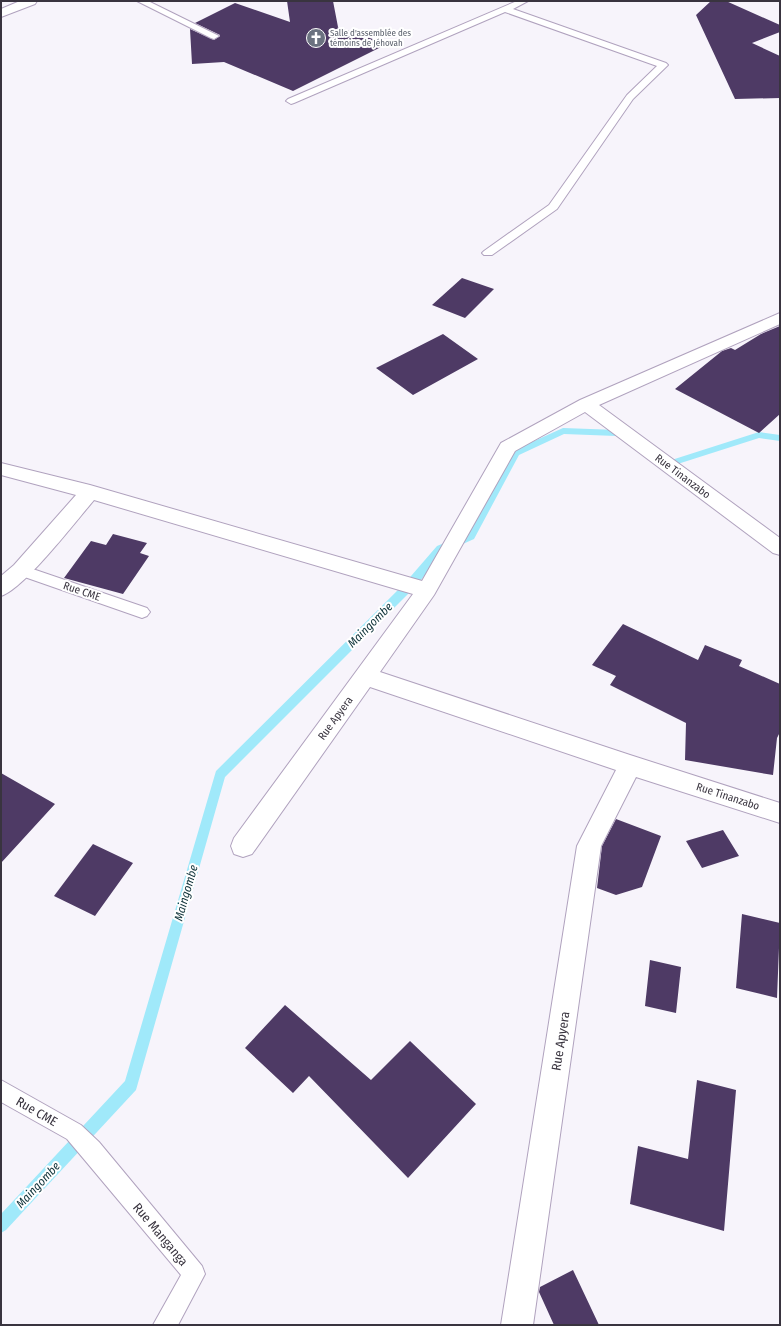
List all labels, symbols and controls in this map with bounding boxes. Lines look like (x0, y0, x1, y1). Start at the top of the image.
church icon: Salle d'assemblée des témoins de Jéhovah (305, 27, 327, 49)
place label: Salle d'assemblée des témoins de Jéhovah (330, 28, 411, 48)
street label: Rue Tinanzabo (652, 451, 713, 502)
street label: Rue CME (62, 579, 102, 604)
water label: Maingombe (345, 599, 396, 650)
street label: Rue Apyera (315, 694, 356, 743)
street label: Rue Tinanzabo (695, 780, 761, 813)
water label: Maingombe (171, 863, 201, 923)
street label: Rue Apyera (548, 1010, 573, 1072)
street label: Rue CME (13, 1094, 60, 1129)
water label: Maingombe (13, 1159, 63, 1211)
street label: Rue Manganga (130, 1200, 191, 1269)

